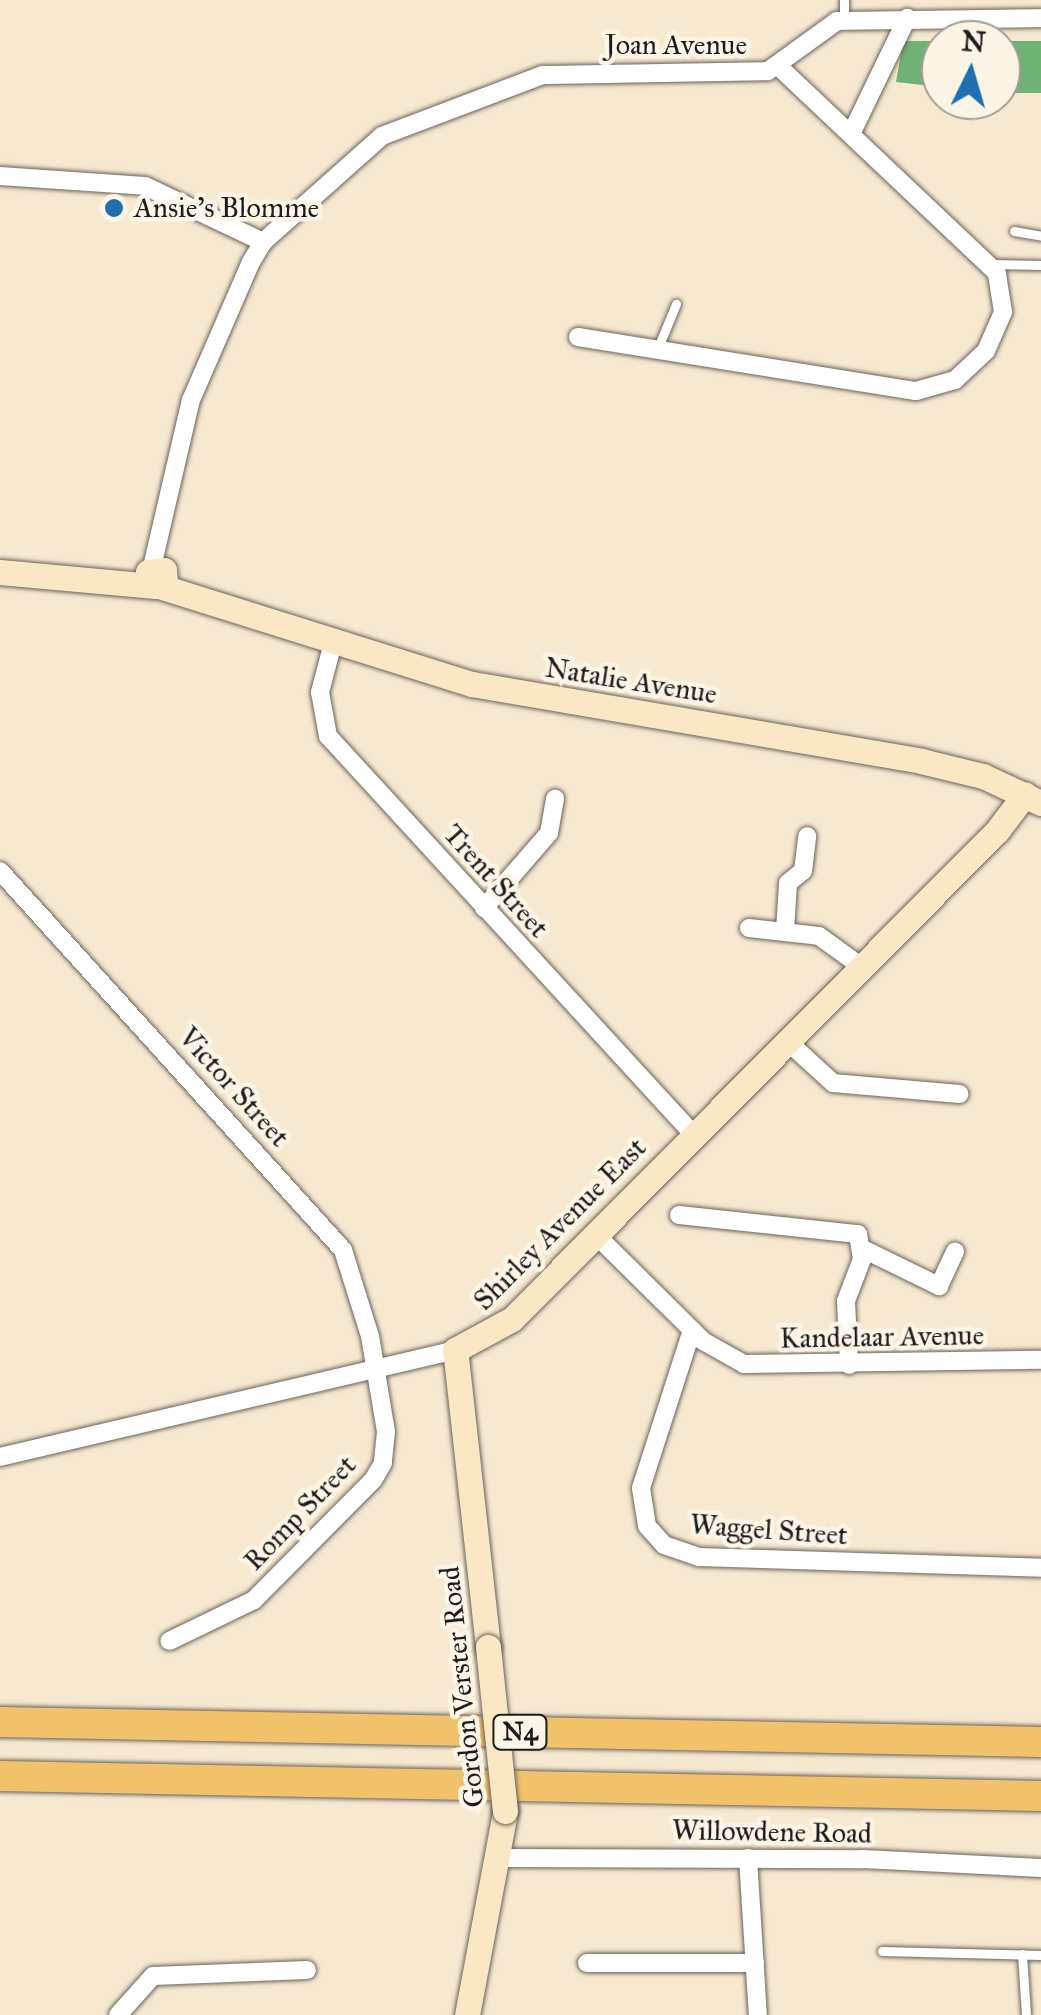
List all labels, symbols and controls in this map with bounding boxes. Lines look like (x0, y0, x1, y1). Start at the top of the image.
north arrow (921, 20, 1021, 120)
text: N (960, 23, 987, 60)
street label: Joan Avenue (605, 28, 747, 62)
place label: Ansie's Blomme (134, 191, 319, 225)
marker: Ansie's Blomme (103, 197, 125, 219)
street label: Natalie Avenue (543, 651, 719, 711)
street label: Trent Street (436, 817, 556, 945)
street label: Victor Street (172, 1020, 296, 1154)
street label: Shirley Avenue East (467, 1131, 653, 1317)
street label: Kandelaar Avenue (780, 1318, 984, 1356)
street label: Romp Street (237, 1449, 363, 1577)
street label: Waggel Street (689, 1508, 849, 1552)
street label: Gordon Verster Road (433, 1565, 491, 1809)
road number: N4 (490, 1712, 550, 1752)
street label: Willowdene Road (672, 1813, 872, 1851)

